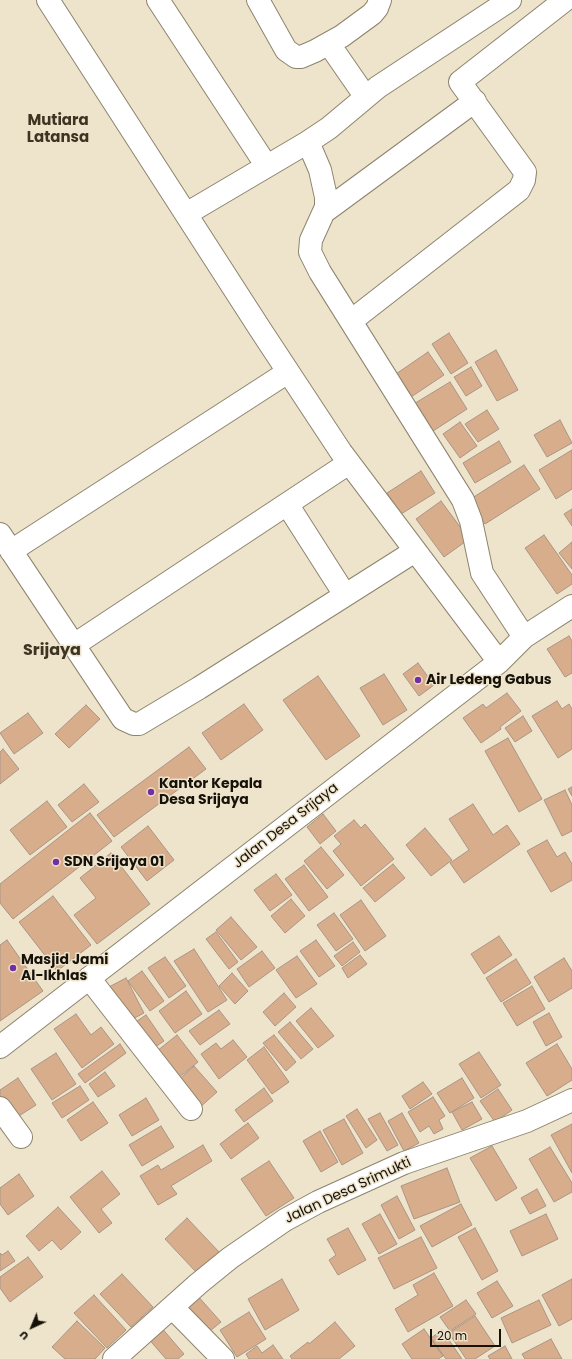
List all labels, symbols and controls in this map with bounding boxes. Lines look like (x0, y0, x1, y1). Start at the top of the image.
district label: Mutiara Latansa (27, 112, 89, 147)
district label: Srijaya (23, 641, 81, 661)
place label: Air Ledeng Gabus (426, 672, 552, 688)
marker: Air Ledeng Gabus (413, 675, 423, 685)
place label: Kantor Kepala Desa Srijaya (159, 776, 262, 808)
street label: Jalan Desa Srijaya (230, 780, 342, 872)
marker: Kantor Kepala Desa Srijaya (146, 787, 156, 797)
place label: SDN Srijaya 01 (64, 854, 164, 870)
marker: SDN Srijaya 01 (51, 857, 61, 867)
place label: Masjid Jami Al-Ikhlas (21, 952, 108, 984)
marker: Masjid Jami Al-Ikhlas (8, 963, 18, 973)
street label: Jalan Desa Srimukti (282, 1154, 414, 1228)
north arrow (12, 1307, 52, 1347)
scale bar (432, 1321, 503, 1347)
text: U (15, 1327, 32, 1344)
text: 20 m (437, 1327, 467, 1344)

